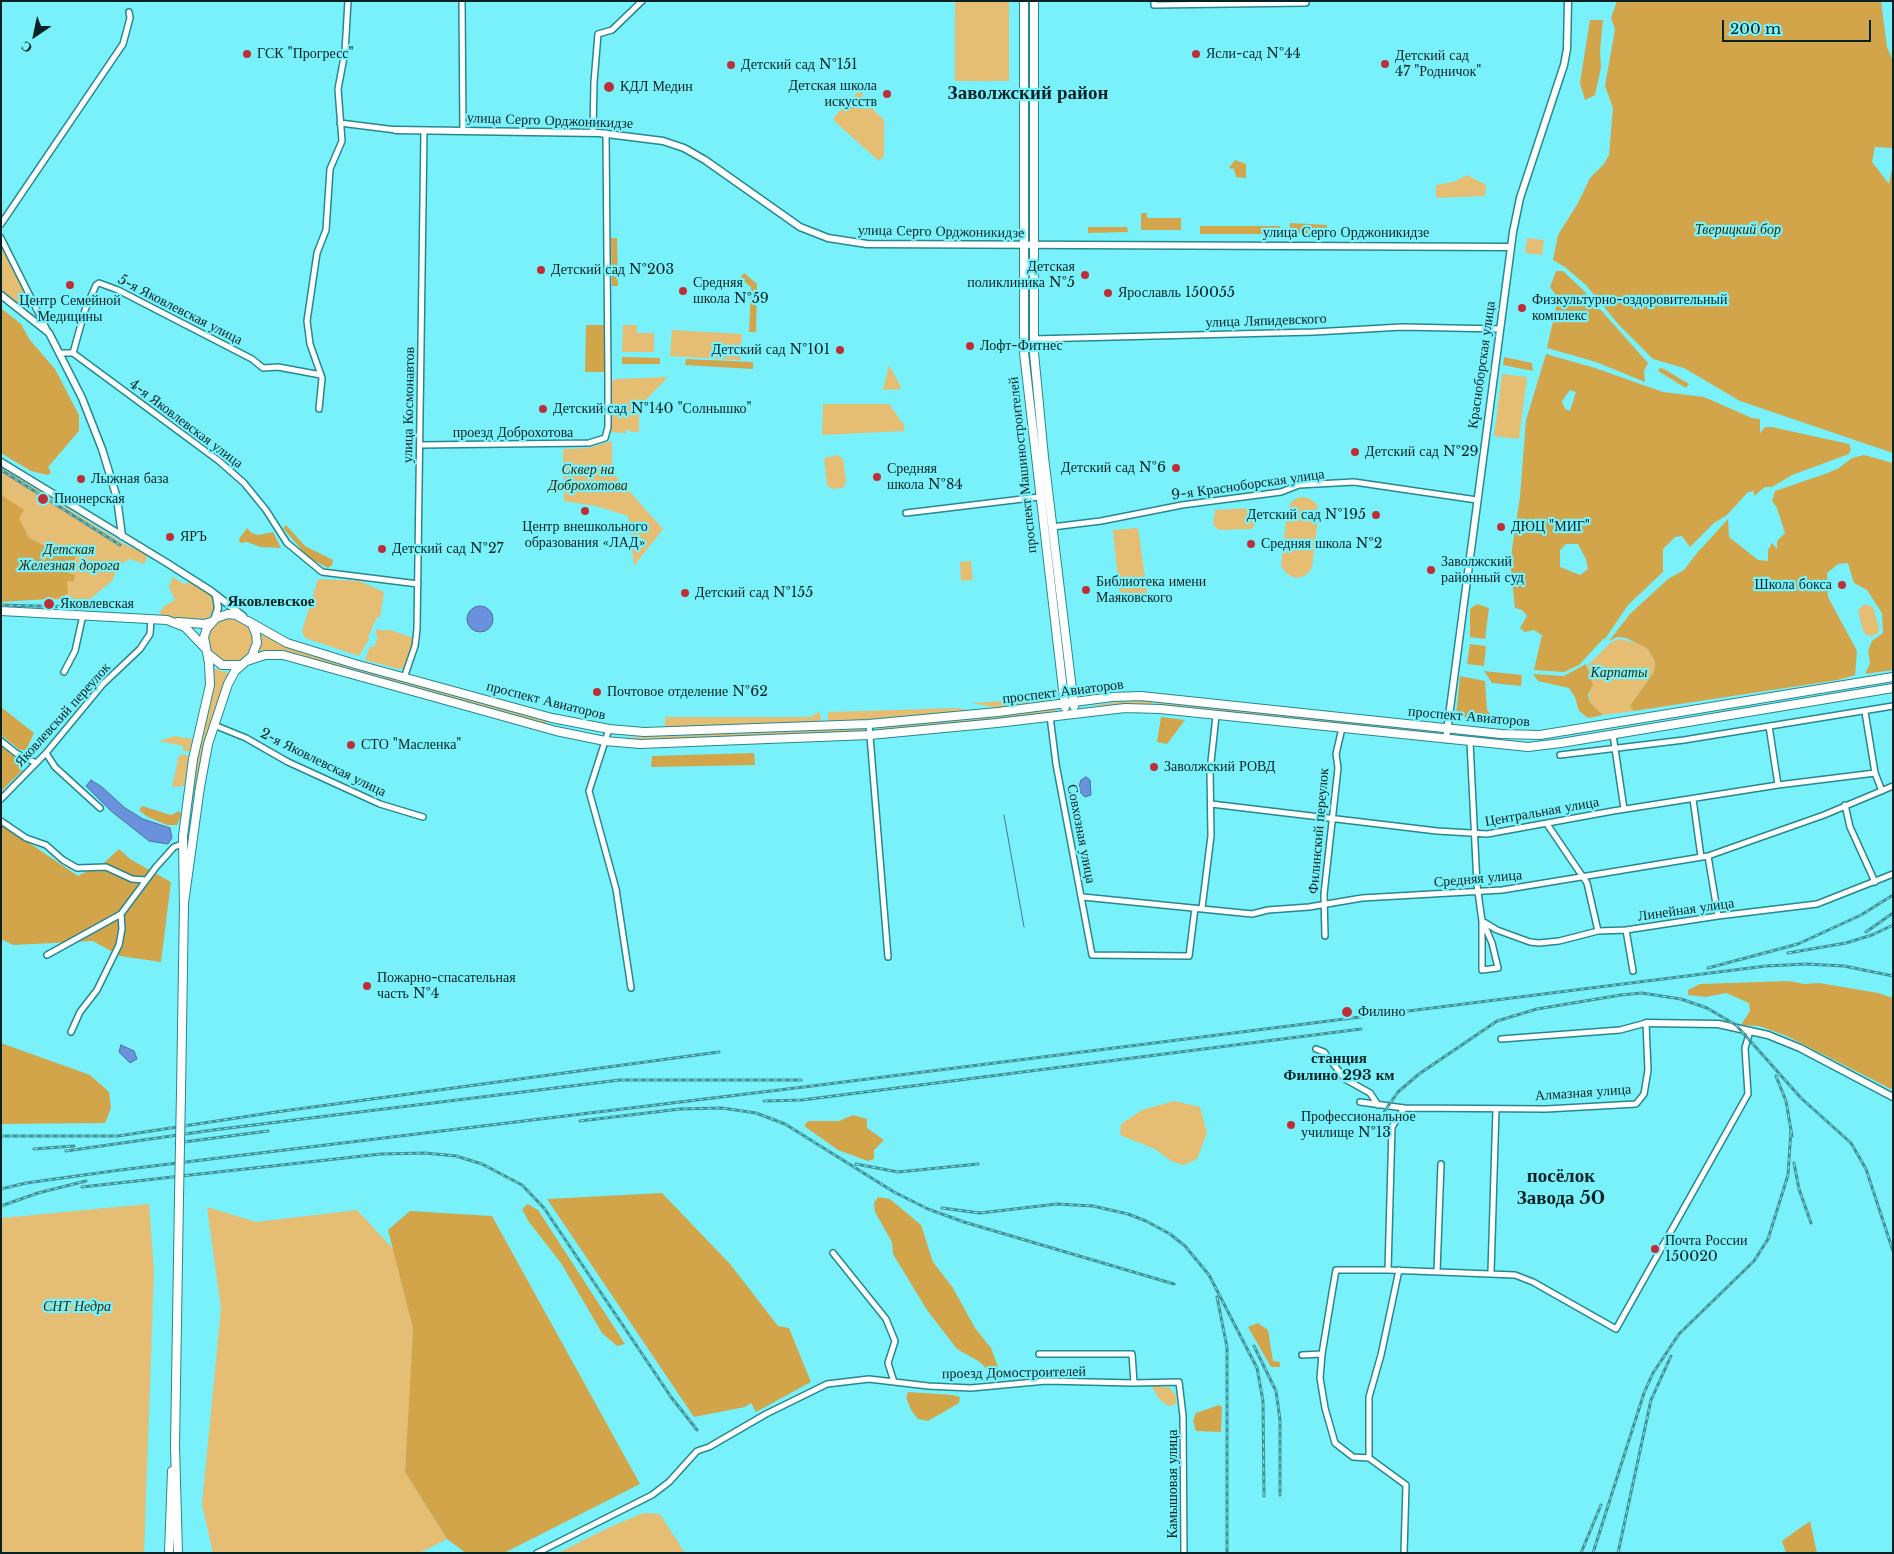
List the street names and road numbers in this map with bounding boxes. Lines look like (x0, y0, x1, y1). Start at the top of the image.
street label: улица Серго Орджоникидзе (467, 110, 633, 132)
street label: улица Серго Орджоникидзе (858, 222, 1024, 242)
street label: улица Серго Орджоникидзе (1263, 225, 1429, 241)
street label: 5-я Яковлевская улица (115, 271, 245, 349)
street label: Красноборская улица (1465, 300, 1499, 430)
street label: улица Ляпидевского (1205, 310, 1327, 332)
street label: улица Космонавтов (400, 347, 418, 463)
street label: 4-я Яковлевская улица (126, 376, 246, 472)
street label: проспект Машиностроителей (1005, 376, 1041, 554)
street label: проезд Доброхотова (453, 425, 573, 441)
street label: 9-я Красноборская улица (1170, 466, 1326, 504)
street label: Яковлевский переулок (12, 659, 114, 771)
street label: проспект Авиаторов (1001, 676, 1125, 708)
street label: проспект Авиаторов (485, 678, 607, 724)
street label: проспект Авиаторов (1407, 703, 1531, 731)
street label: 2-я Яковлевская улица (257, 725, 389, 801)
street label: Филинский переулок (1305, 767, 1333, 895)
street label: Совхозная улица (1063, 783, 1099, 885)
street label: Центральная улица (1484, 794, 1600, 830)
street label: Средняя улица (1433, 867, 1523, 891)
street label: Линейная улица (1637, 895, 1735, 925)
street label: Алмазная улица (1534, 1081, 1632, 1105)
street label: проезд Домостроителей (942, 1363, 1086, 1383)
street label: Камышовая улица (1165, 1429, 1181, 1539)

